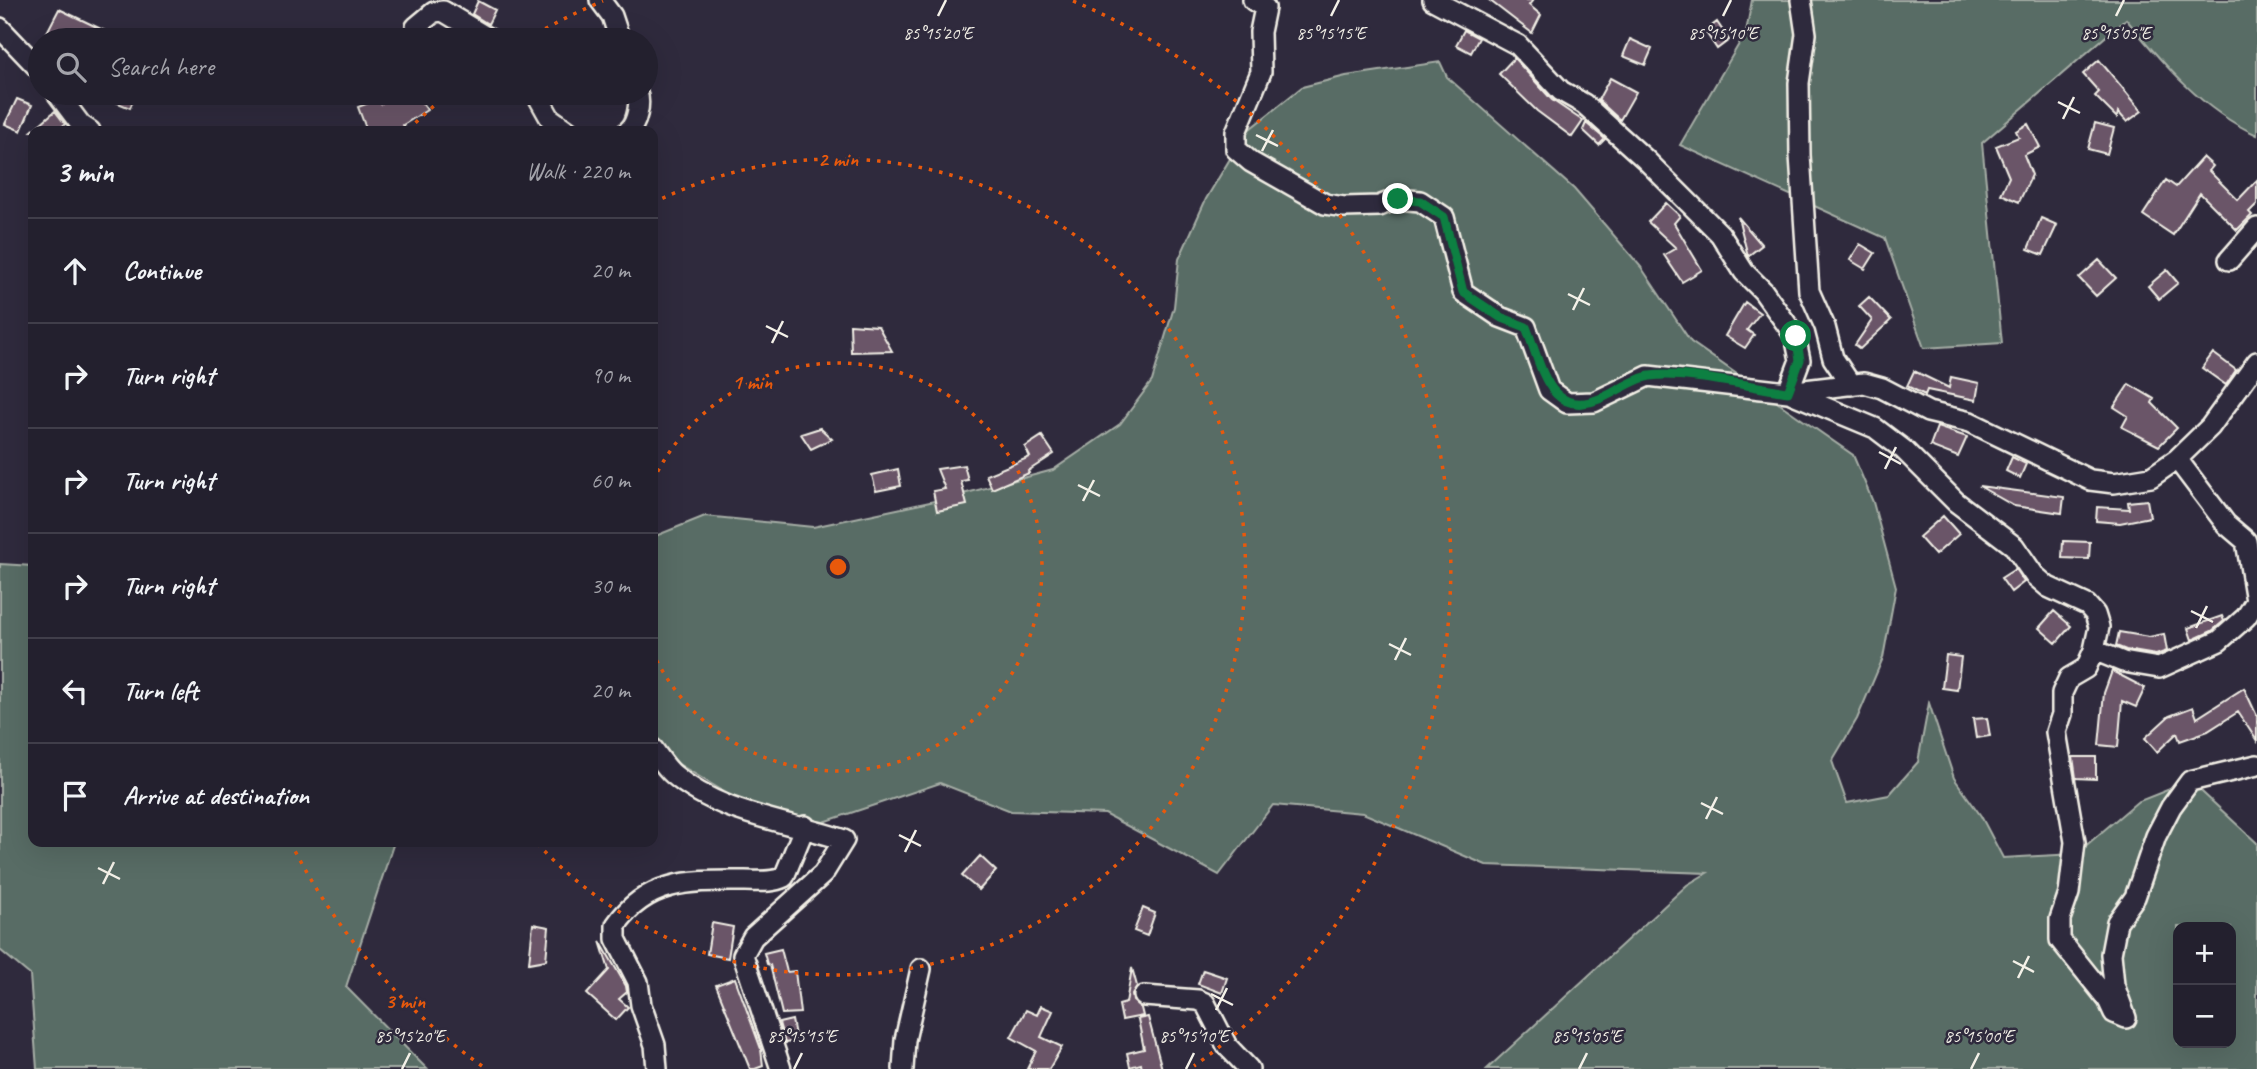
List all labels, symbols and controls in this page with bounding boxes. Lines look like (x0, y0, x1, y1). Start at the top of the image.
text: 85°15'20"E (903, 22, 975, 44)
text: 85°15'15"E (1296, 22, 1368, 44)
text: 85°15'10"E (1688, 22, 1760, 44)
text: 85°15'05"E (2081, 22, 2153, 44)
search box (28, 28, 658, 105)
icon: search (52, 48, 90, 86)
text: Search here (108, 50, 214, 83)
text: 2 min (818, 146, 858, 172)
text: 3 min (56, 153, 113, 191)
text: Walk · 220 m (526, 157, 630, 186)
route end (1382, 183, 1413, 214)
icon: ahead (56, 252, 94, 290)
text: Continue (123, 254, 201, 287)
text: 20 m (591, 256, 630, 285)
route start (1780, 320, 1811, 351)
icon: right (56, 357, 94, 395)
text: Turn right (123, 359, 214, 392)
text: 90 m (591, 361, 630, 390)
text: 1 min (732, 369, 772, 395)
icon: right (56, 462, 94, 500)
text: Turn right (123, 464, 214, 497)
text: 60 m (591, 466, 630, 495)
centre of rings (826, 555, 850, 579)
icon: right (56, 567, 94, 605)
text: Turn right (123, 569, 214, 602)
text: 30 m (591, 571, 630, 600)
icon: left (56, 672, 94, 710)
text: Turn left (123, 674, 198, 707)
text: 20 m (591, 676, 630, 705)
icon: arrive (56, 777, 94, 815)
text: Arrive at destination (123, 779, 309, 812)
map controls (2173, 922, 2236, 1048)
button: + (2173, 922, 2236, 985)
button: − (2173, 985, 2236, 1048)
text: 3 min (385, 988, 425, 1014)
text: 85°15'20"E (375, 1025, 447, 1047)
text: 85°15'15"E (767, 1025, 839, 1047)
text: 85°15'10"E (1159, 1025, 1231, 1047)
text: 85°15'05"E (1552, 1025, 1624, 1047)
text: 85°15'00"E (1944, 1025, 2016, 1047)

